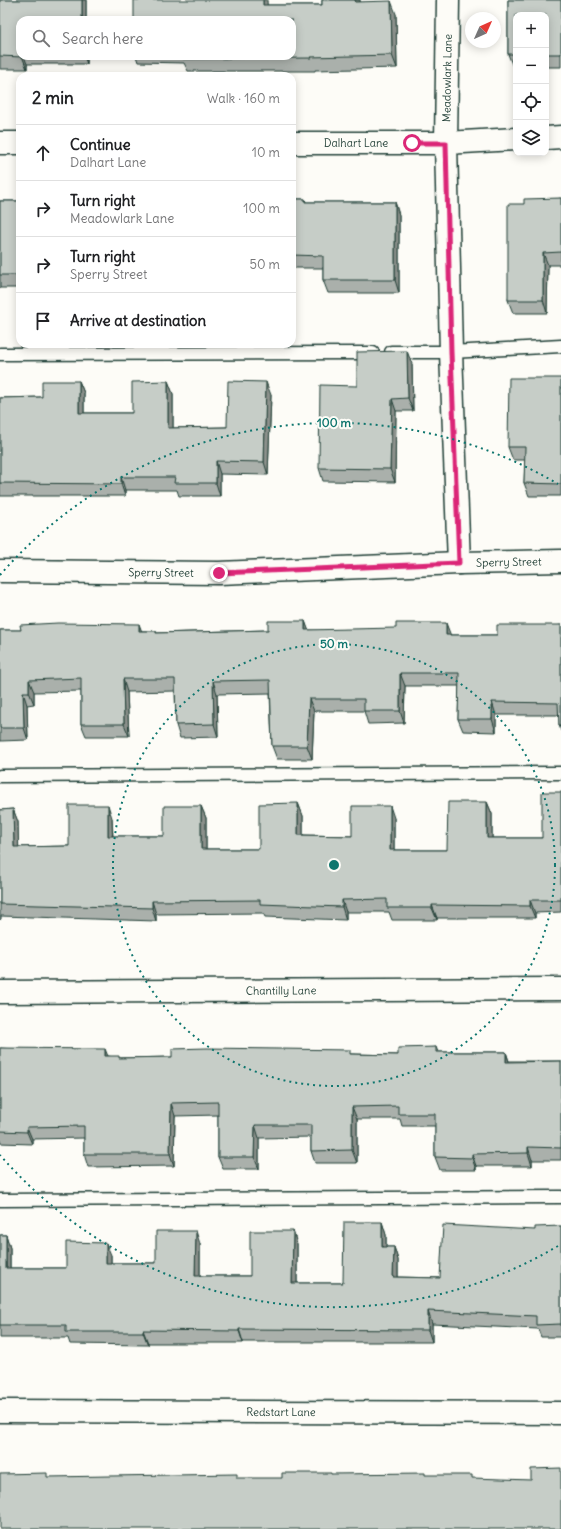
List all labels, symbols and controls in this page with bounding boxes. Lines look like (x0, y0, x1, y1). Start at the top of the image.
north arrow (465, 12, 501, 48)
map controls (513, 12, 549, 156)
button: + (513, 12, 549, 48)
search box (16, 16, 296, 60)
icon: search (30, 27, 52, 49)
text: Search here (62, 29, 143, 48)
street label: Meadowlark Lane (439, 34, 455, 122)
button: − (513, 48, 549, 84)
button: locate (513, 84, 549, 120)
text: 2 min (32, 87, 74, 109)
text: Walk · 160 m (207, 90, 280, 107)
button: layers (513, 120, 549, 156)
route start (403, 134, 421, 152)
text: Continue (70, 135, 131, 154)
street label: Dalhart Lane (324, 136, 388, 150)
icon: ahead (32, 142, 54, 164)
text: 10 m (252, 144, 280, 161)
text: Dalhart Lane (70, 154, 146, 171)
text: Turn right (70, 191, 135, 210)
icon: right (32, 198, 54, 220)
text: 100 m (243, 200, 280, 217)
text: Meadowlark Lane (70, 210, 174, 227)
text: Turn right (70, 247, 135, 266)
icon: right (32, 254, 54, 276)
text: 50 m (249, 256, 280, 273)
text: Sperry Street (70, 266, 147, 283)
icon: arrive (32, 310, 54, 332)
text: Arrive at destination (70, 311, 206, 330)
text: 100 m (317, 415, 351, 430)
street label: Sperry Street (476, 554, 542, 570)
route end (210, 564, 228, 582)
street label: Sperry Street (128, 565, 194, 580)
text: 50 m (320, 636, 349, 651)
centre of rings (327, 858, 341, 872)
street label: Chantilly Lane (246, 983, 316, 998)
street label: Redstart Lane (246, 1405, 316, 1419)

